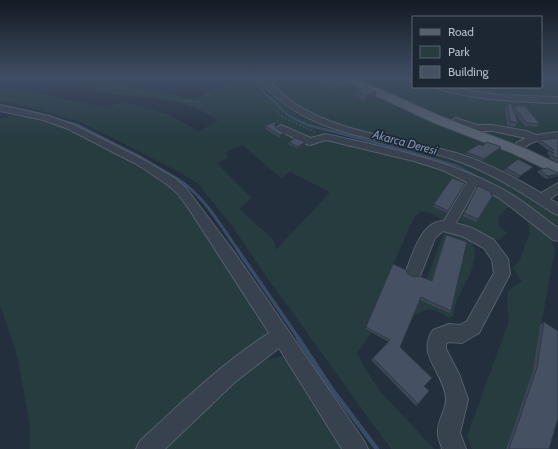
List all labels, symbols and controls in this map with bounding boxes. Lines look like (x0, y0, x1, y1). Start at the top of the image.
legend (412, 16, 542, 88)
text: Road (448, 24, 474, 39)
text: Park (448, 44, 470, 59)
text: Building (448, 64, 490, 79)
water label: Akarca Deresi (370, 126, 439, 158)

